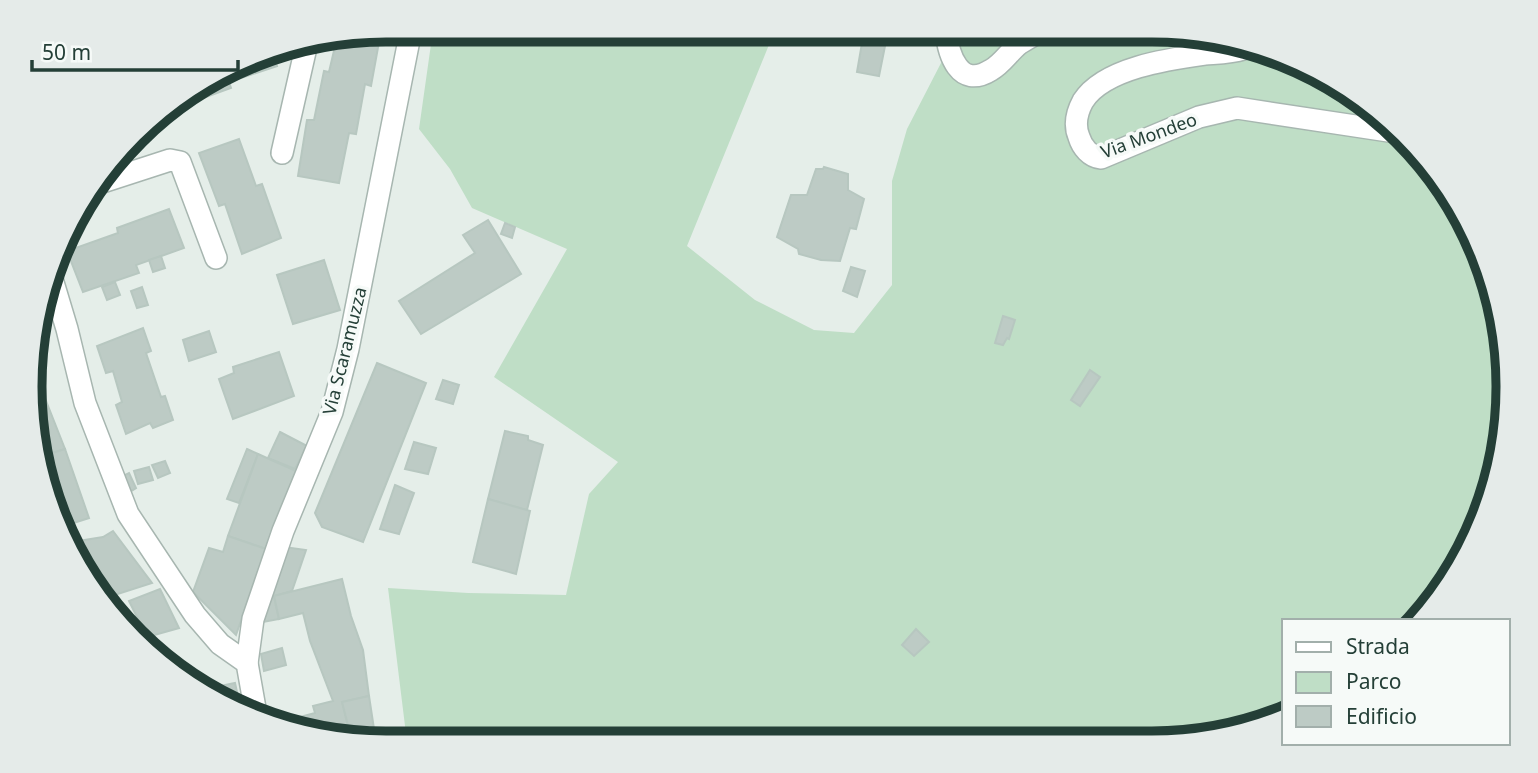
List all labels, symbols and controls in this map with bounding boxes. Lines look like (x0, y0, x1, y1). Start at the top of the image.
scale bar (32, 28, 238, 72)
text: 50 m (42, 38, 91, 66)
street label: Via Mondeo (1097, 107, 1200, 164)
street label: Via Scaramuzza (317, 284, 372, 417)
legend (1282, 619, 1510, 745)
text: Strada (1346, 632, 1410, 660)
text: Parco (1346, 667, 1402, 695)
text: Edificio (1346, 702, 1417, 730)

